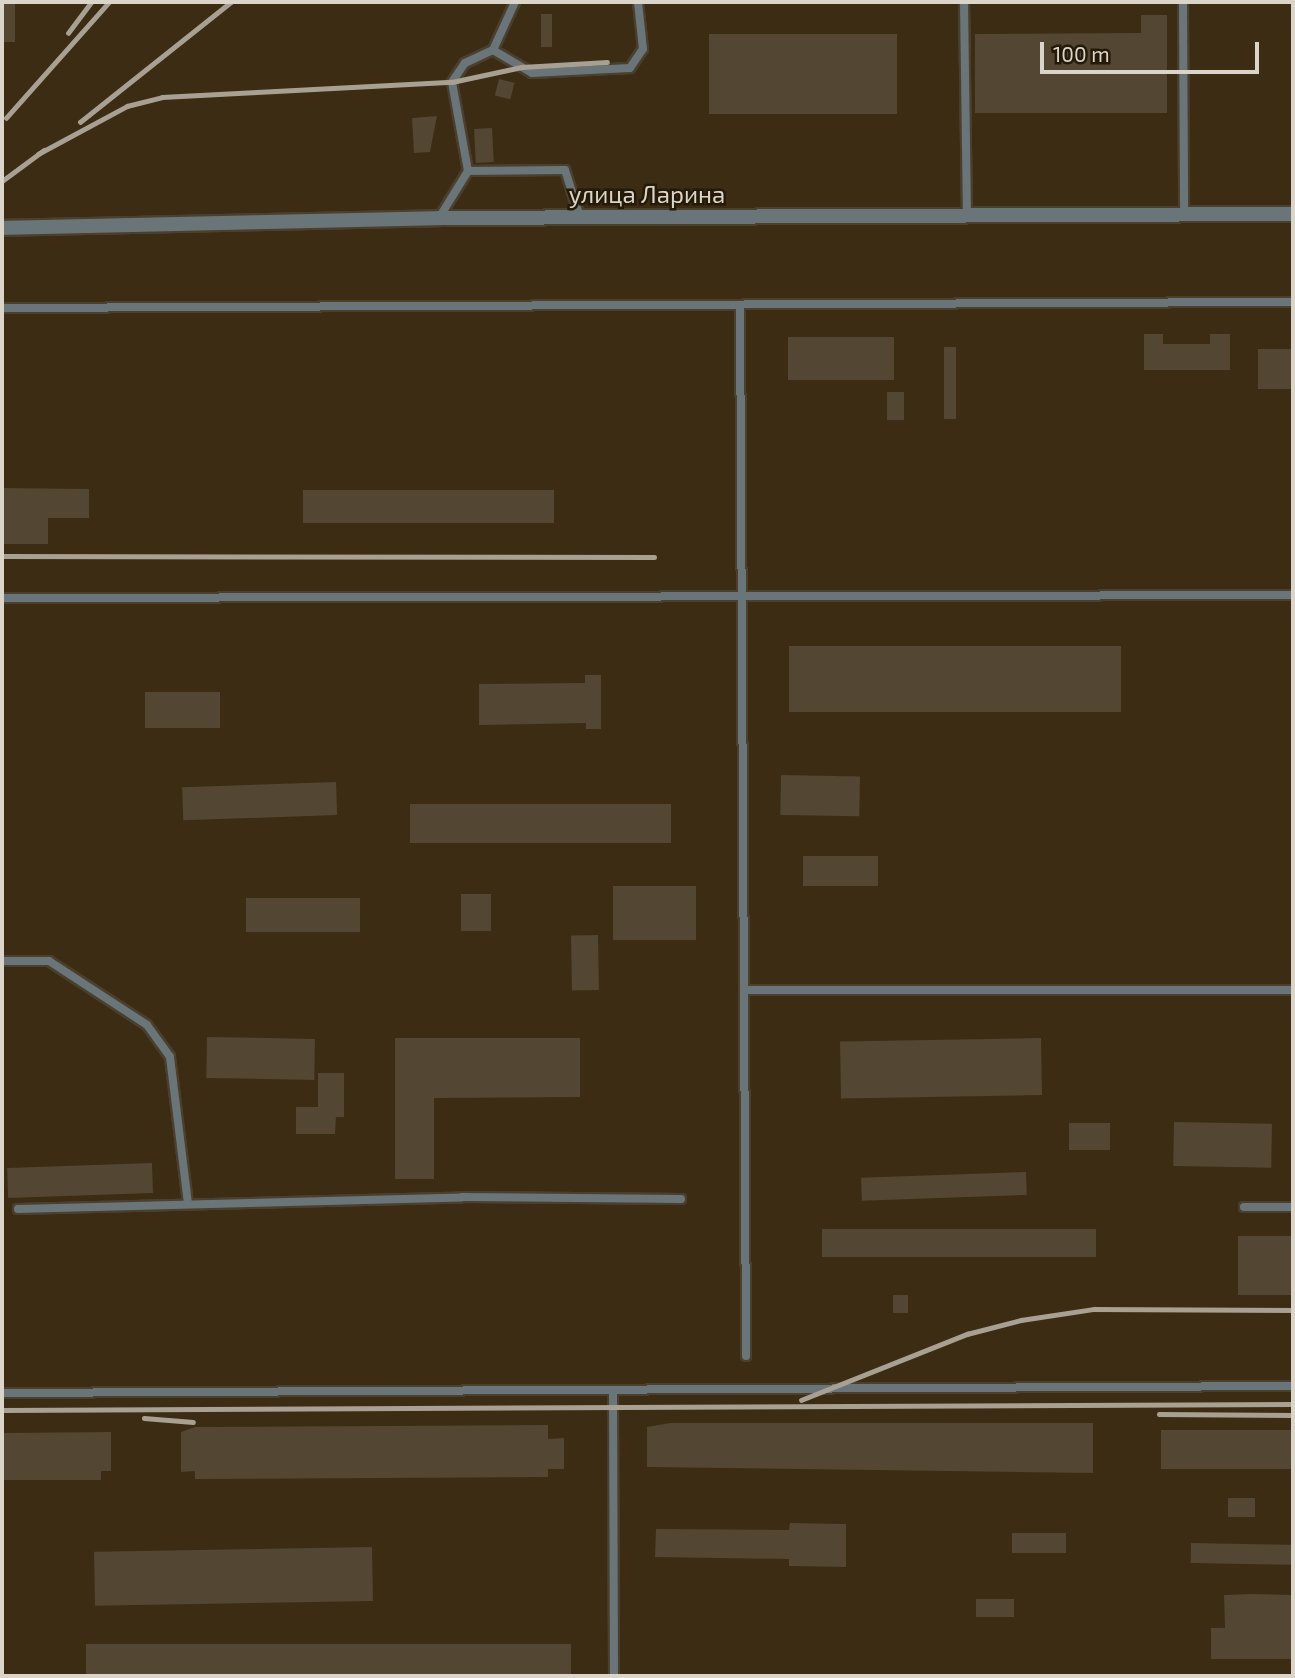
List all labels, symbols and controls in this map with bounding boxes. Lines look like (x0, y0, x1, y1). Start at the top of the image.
scale bar (1043, 28, 1262, 72)
text: 100 m (1053, 41, 1110, 66)
street label: улица Ларина (569, 180, 725, 208)

